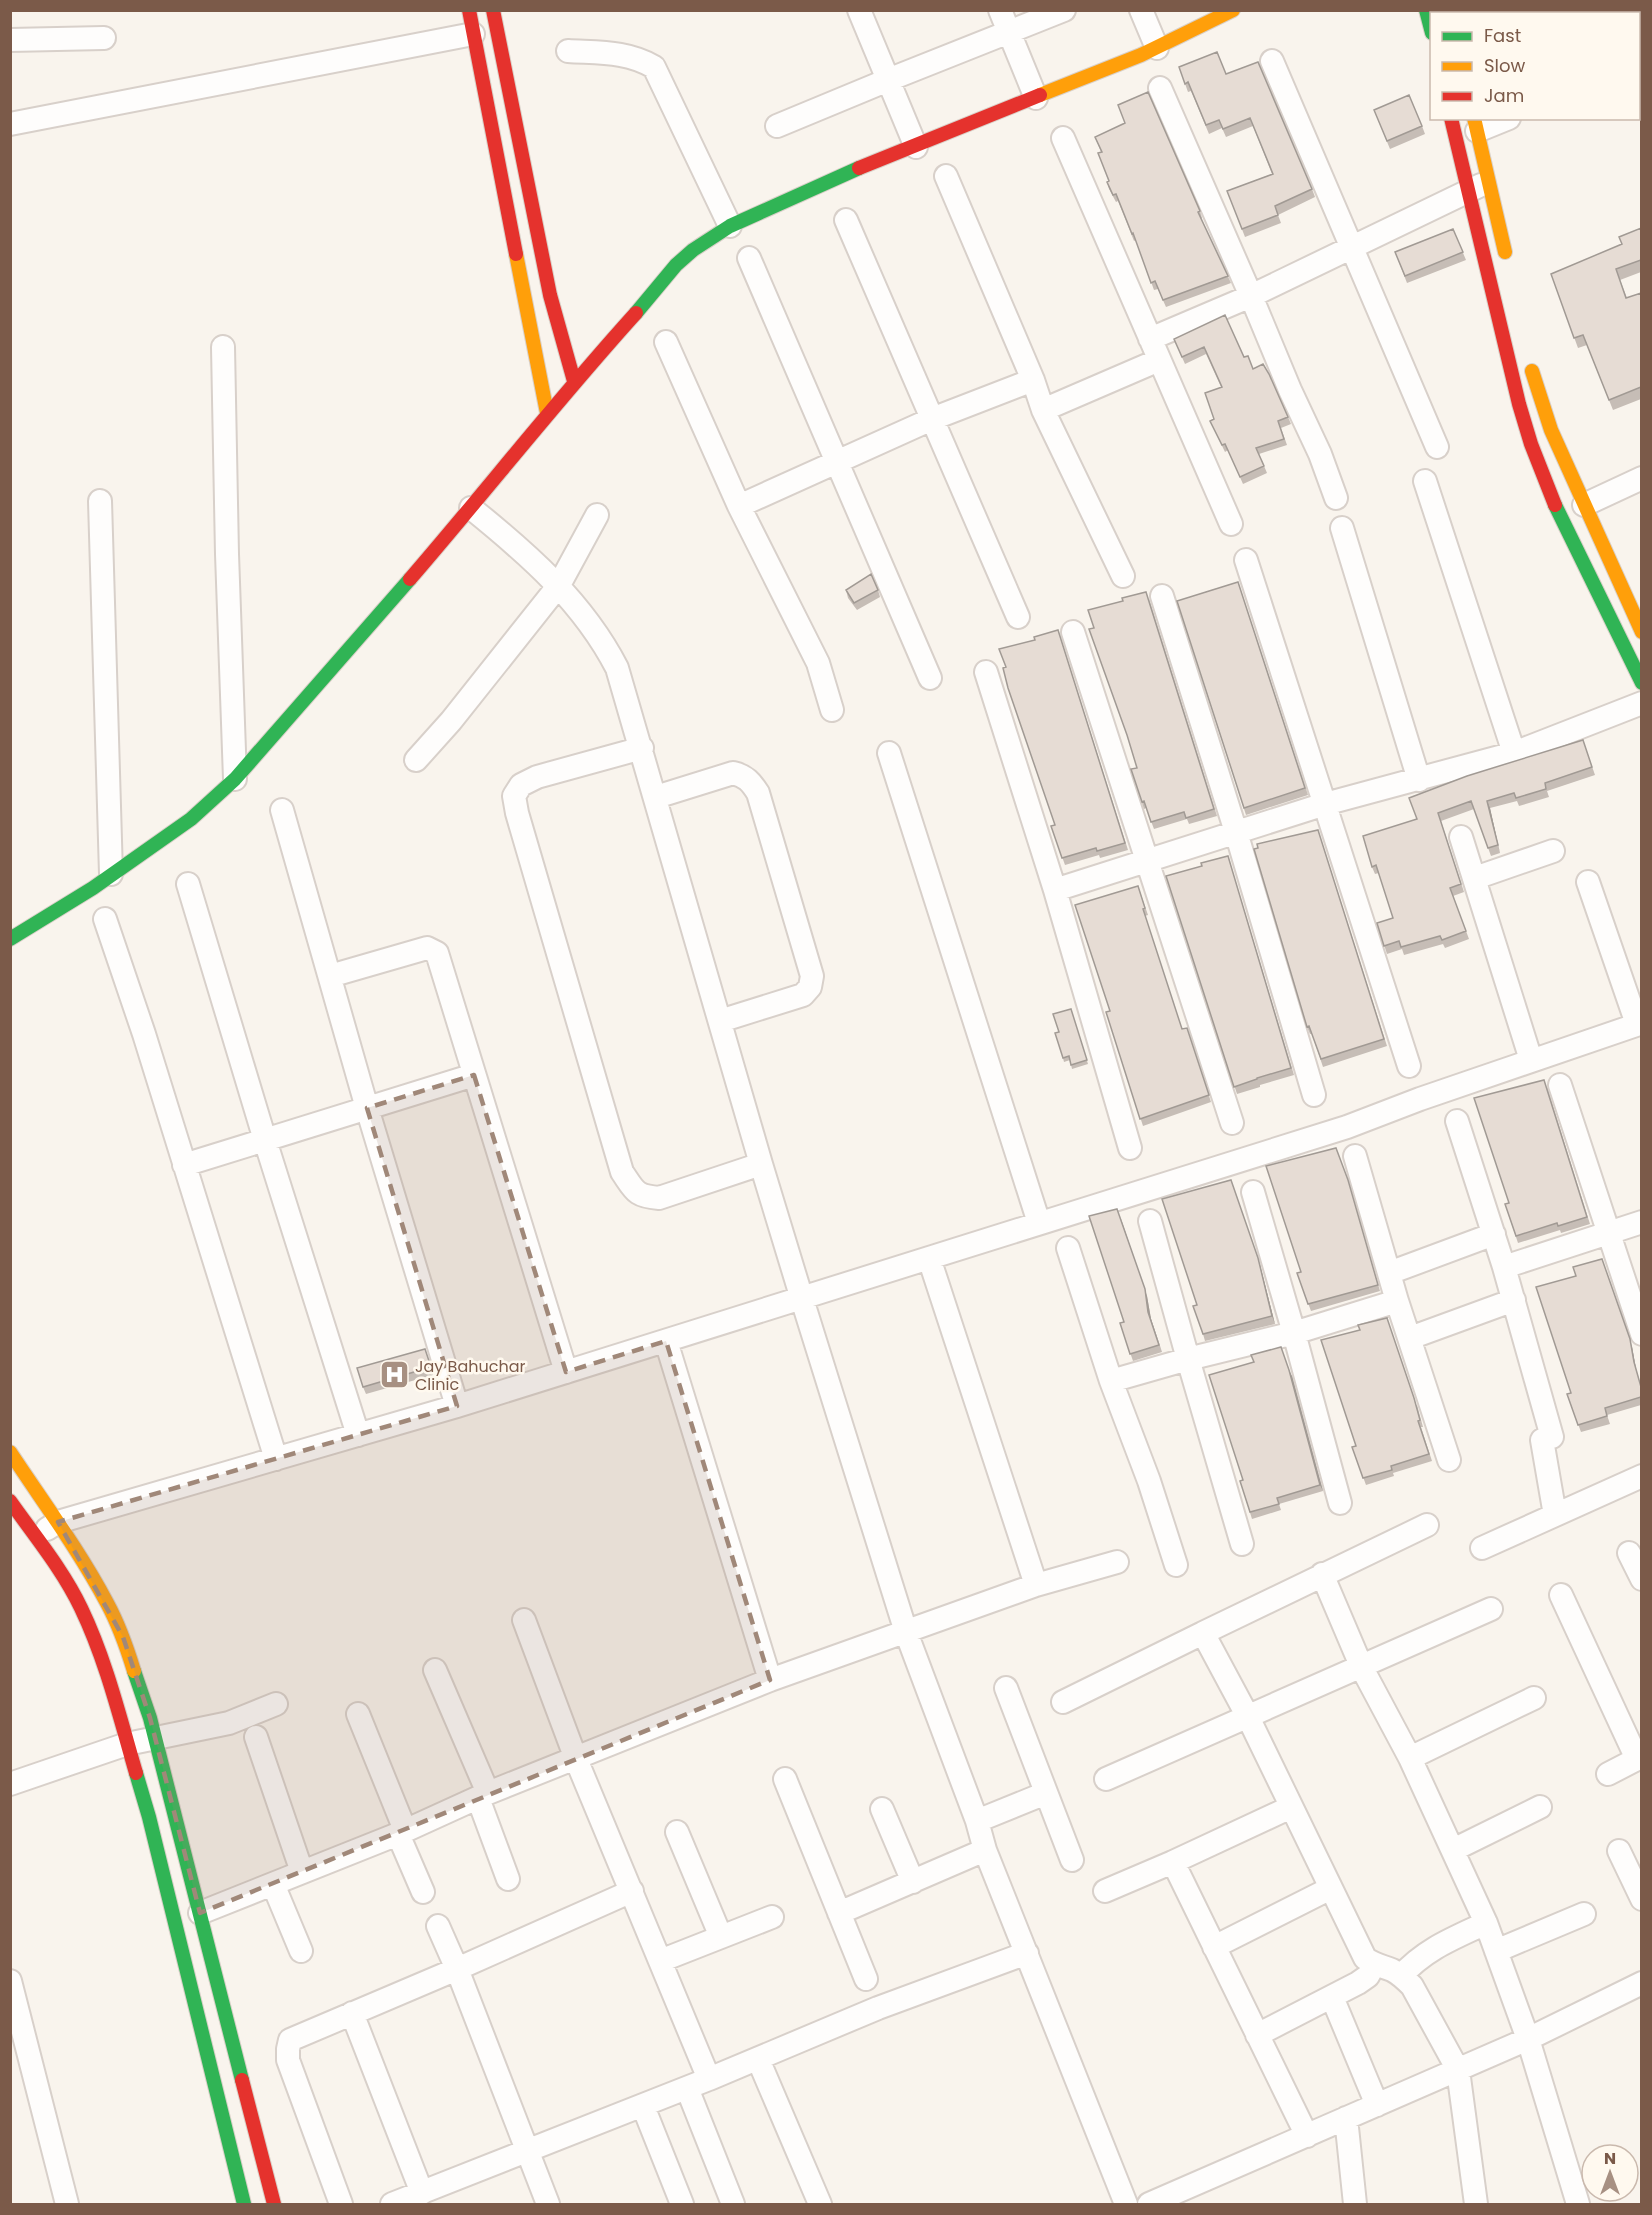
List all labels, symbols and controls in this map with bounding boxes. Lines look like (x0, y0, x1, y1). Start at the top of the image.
legend (1430, 12, 1640, 120)
text: Fast (1484, 23, 1521, 48)
text: Slow (1484, 53, 1526, 78)
text: Jam (1484, 83, 1524, 108)
place label: Jay Bahuchar Clinic (415, 1355, 525, 1396)
hospital icon: Jay Bahuchar Clinic (378, 1359, 410, 1391)
north arrow (1580, 2143, 1640, 2203)
text: N (1604, 2147, 1616, 2170)

